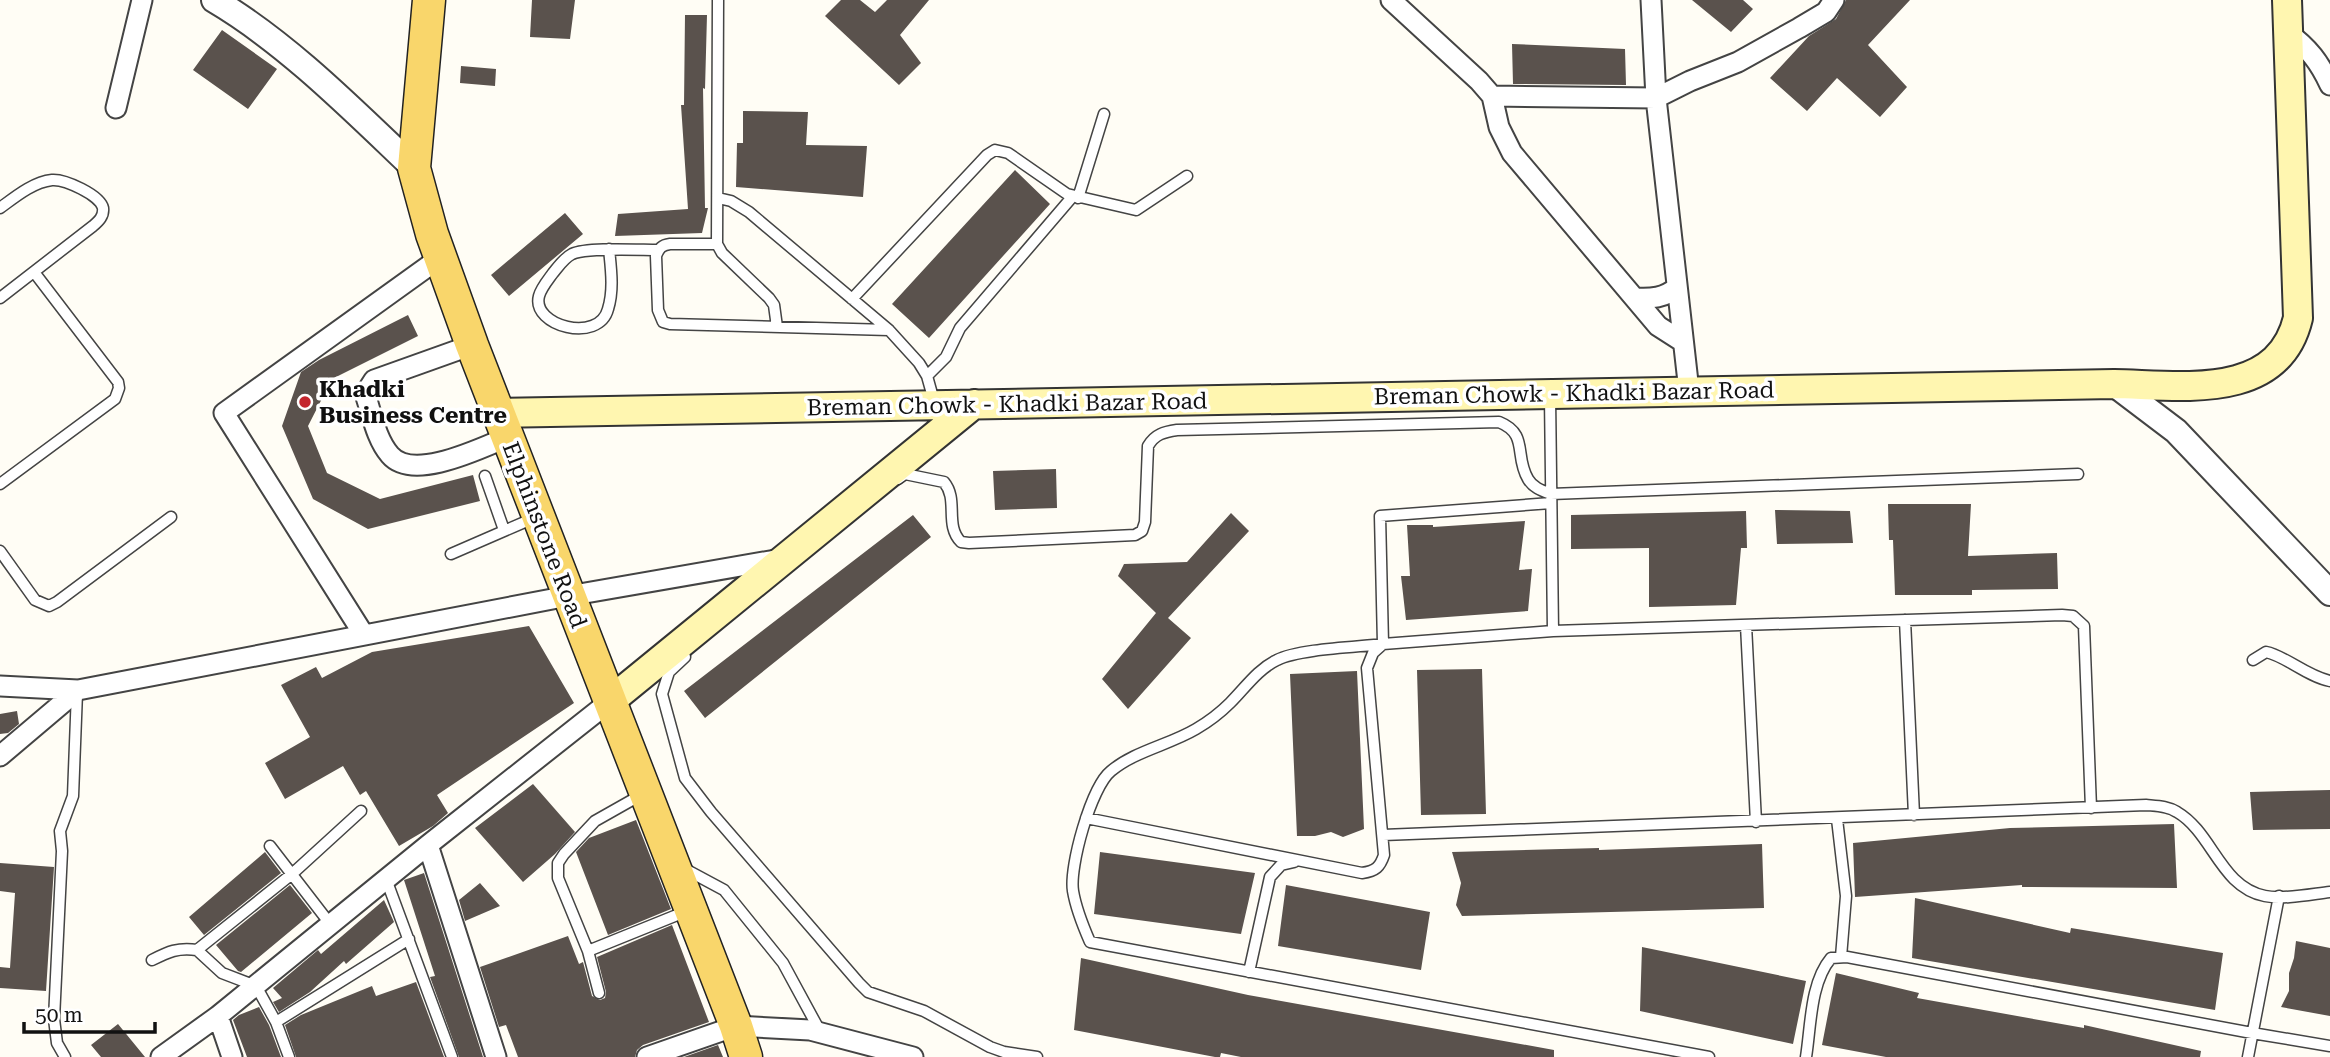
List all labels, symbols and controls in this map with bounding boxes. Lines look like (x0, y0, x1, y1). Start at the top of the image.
place label: Khadki Business Centre (319, 376, 507, 429)
street label: Breman Chowk - Khadki Bazar Road (1373, 376, 1775, 410)
street label: Breman Chowk - Khadki Bazar Road (806, 387, 1208, 421)
marker: Khadki Business Centre (297, 394, 313, 410)
street label: Elphinstone Road (497, 438, 593, 632)
scale bar (24, 990, 156, 1034)
text: 50 m (35, 1003, 83, 1027)

